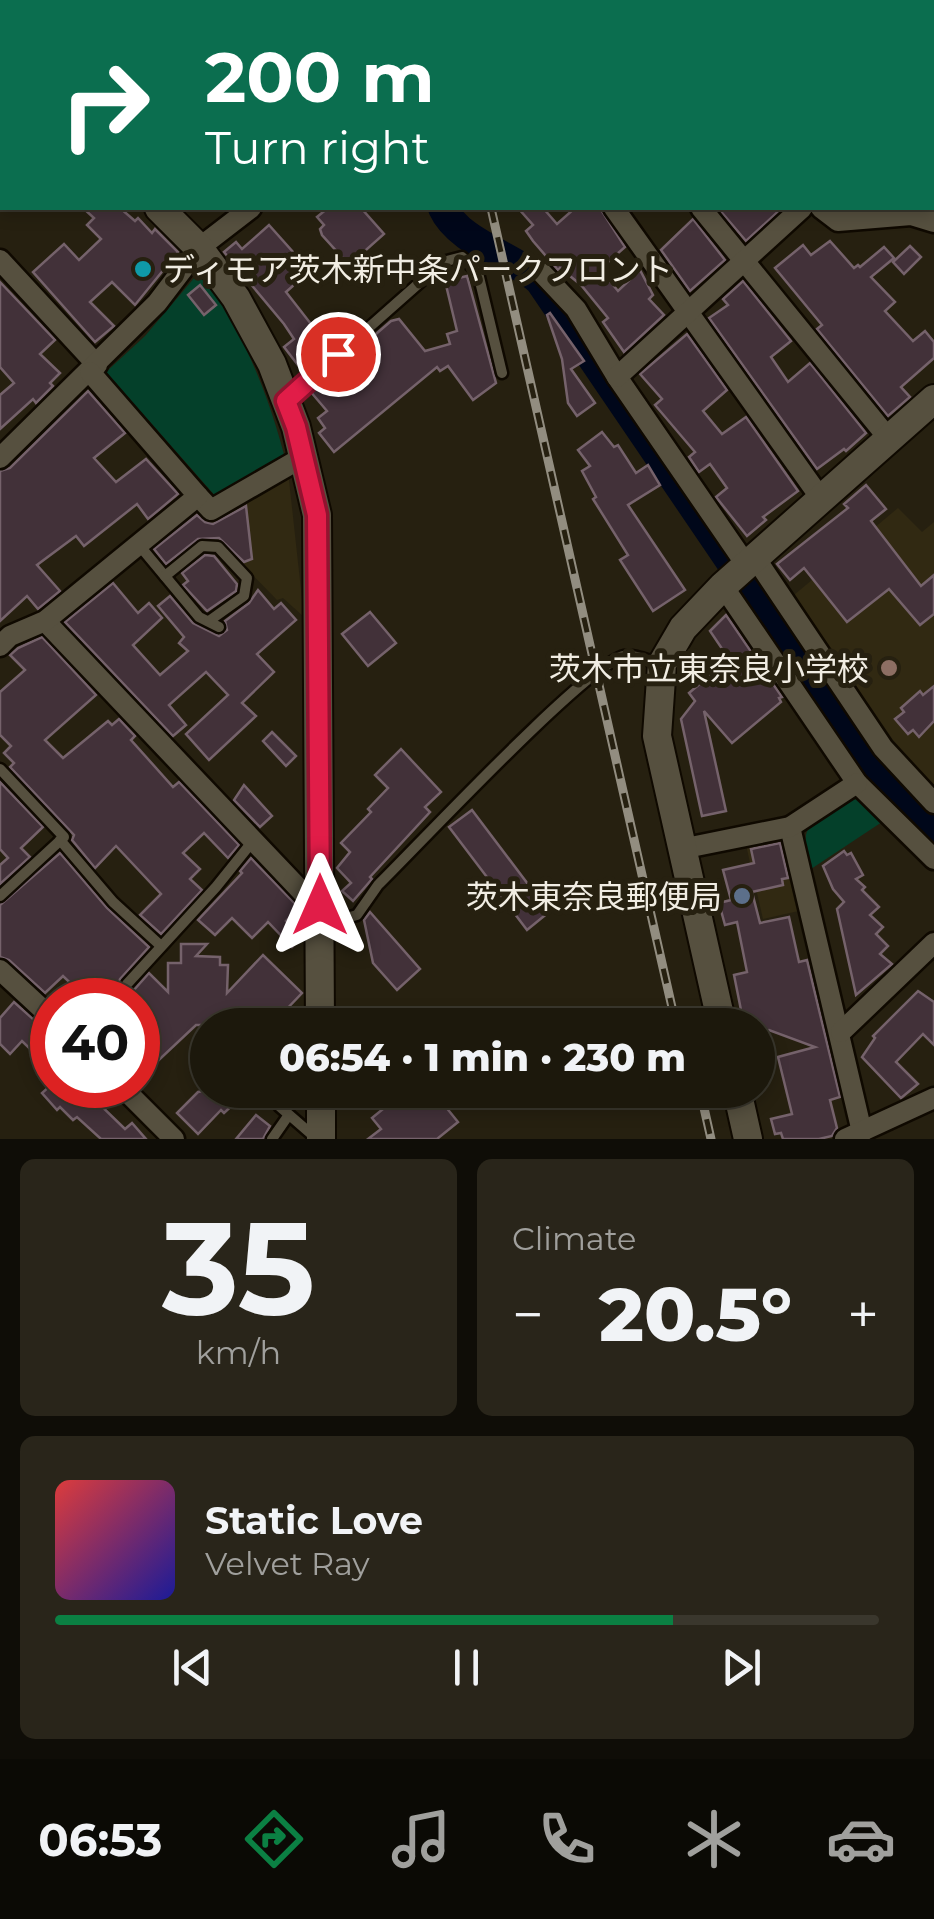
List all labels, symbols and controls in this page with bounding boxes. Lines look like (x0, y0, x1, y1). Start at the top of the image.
text: 200 m (205, 34, 435, 120)
icon: right (40, 40, 170, 170)
text: Turn right (205, 120, 430, 175)
place label: ディモア茨木新中条パークフロント (163, 250, 673, 289)
marker: ディモア茨木新中条パークフロント (132, 258, 154, 280)
pin (296, 312, 381, 397)
icon: arrive (311, 327, 366, 382)
place label: 茨木市立東奈良小学校 (549, 649, 869, 688)
marker: 茨木市立東奈良小学校 (878, 657, 900, 679)
position arrow (268, 853, 372, 957)
place label: 茨木東奈良郵便局 (466, 877, 722, 916)
marker: 茨木東奈良郵便局 (731, 885, 753, 907)
speed limit sign: 40 (30, 978, 160, 1108)
text: 06:54 · 1 min · 230 m (279, 1034, 686, 1081)
text: 35 (162, 1188, 315, 1347)
text: Climate (512, 1219, 636, 1258)
text: 20.5° (599, 1268, 792, 1360)
text: − (512, 1281, 544, 1348)
text: + (847, 1281, 879, 1348)
text: km/h (196, 1333, 281, 1372)
text: Static Love (205, 1497, 423, 1544)
text: Velvet Ray (205, 1544, 370, 1583)
icon: previous (165, 1640, 220, 1695)
icon: pause (439, 1640, 494, 1695)
icon: next (714, 1640, 769, 1695)
icon: directions (239, 1804, 309, 1874)
icon: music (386, 1804, 456, 1874)
icon: phone (532, 1804, 602, 1874)
icon: climate (679, 1804, 749, 1874)
icon: car (826, 1804, 896, 1874)
text: 06:53 (38, 1812, 163, 1867)

